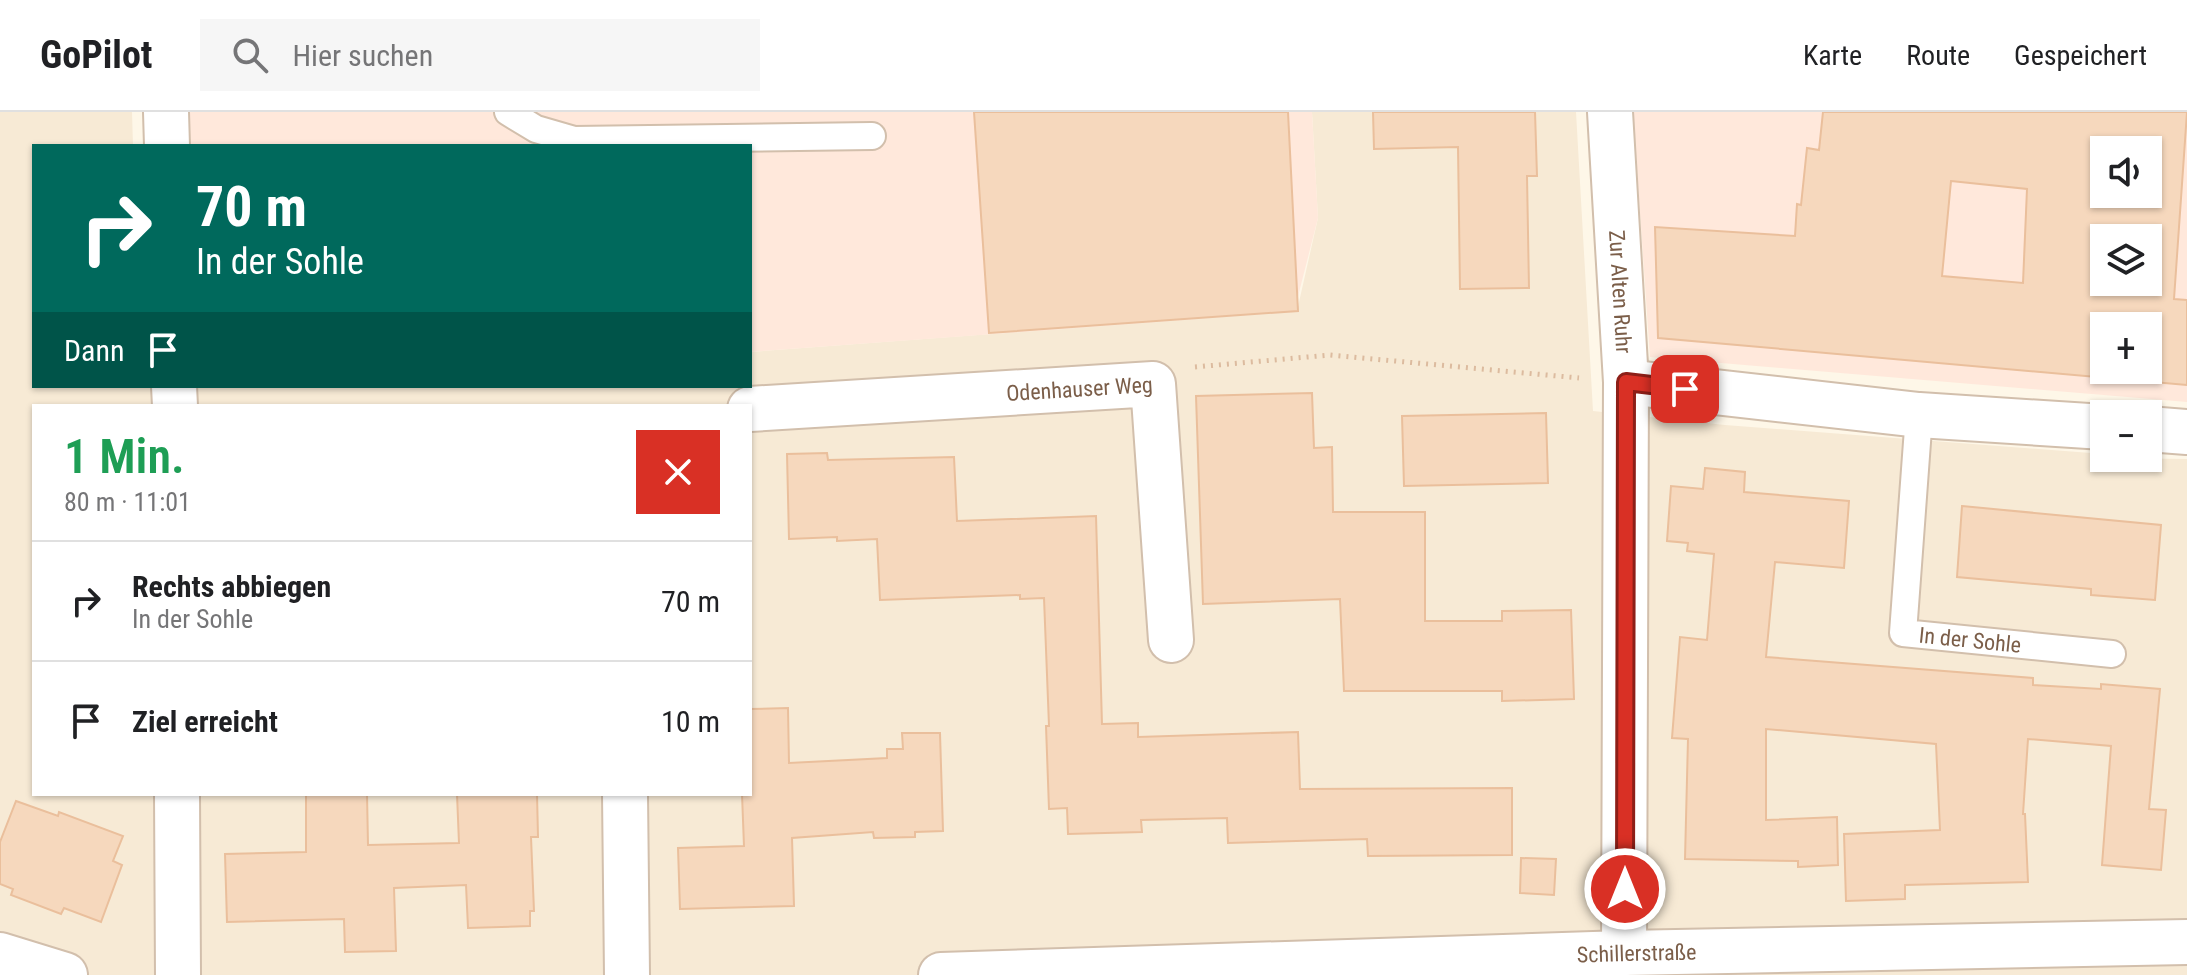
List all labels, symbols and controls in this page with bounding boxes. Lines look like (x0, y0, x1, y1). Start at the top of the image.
search box (200, 19, 760, 91)
text: GoPilot (40, 33, 152, 77)
icon: search (228, 33, 272, 77)
text: Hier suchen (292, 38, 433, 73)
text: Karte (1803, 39, 1862, 72)
text: Route (1906, 39, 1970, 72)
text: Gespeichert (2014, 39, 2147, 72)
map controls (2090, 136, 2162, 472)
button: sound (2090, 136, 2162, 208)
text: 70 m (196, 174, 307, 240)
icon: right (64, 176, 168, 280)
button: layers (2090, 224, 2162, 296)
street label: Zur Alten Ruhr (1605, 229, 1637, 354)
text: In der Sohle (196, 241, 364, 283)
button: + (2090, 312, 2162, 384)
icon: arrive (141, 328, 185, 372)
text: Dann (64, 333, 125, 368)
pin (1651, 355, 1719, 423)
icon: arrive (1663, 367, 1707, 411)
street label: Odenhauser Weg (1005, 372, 1153, 406)
button: − (2090, 400, 2162, 472)
text: 1 Min. (64, 428, 185, 485)
button: close (636, 430, 720, 514)
text: 80 m · 11:01 (64, 487, 191, 517)
text: Rechts abbiegen (132, 569, 331, 604)
icon: right (64, 579, 108, 623)
text: 70 m (661, 584, 720, 619)
text: In der Sohle (132, 604, 253, 634)
street label: In der Sohle (1918, 622, 2022, 657)
icon: arrive (64, 699, 108, 743)
text: Ziel erreicht (132, 704, 278, 739)
text: 10 m (661, 704, 720, 739)
position arrow (1583, 847, 1667, 931)
street label: Schillerstraße (1576, 939, 1697, 967)

